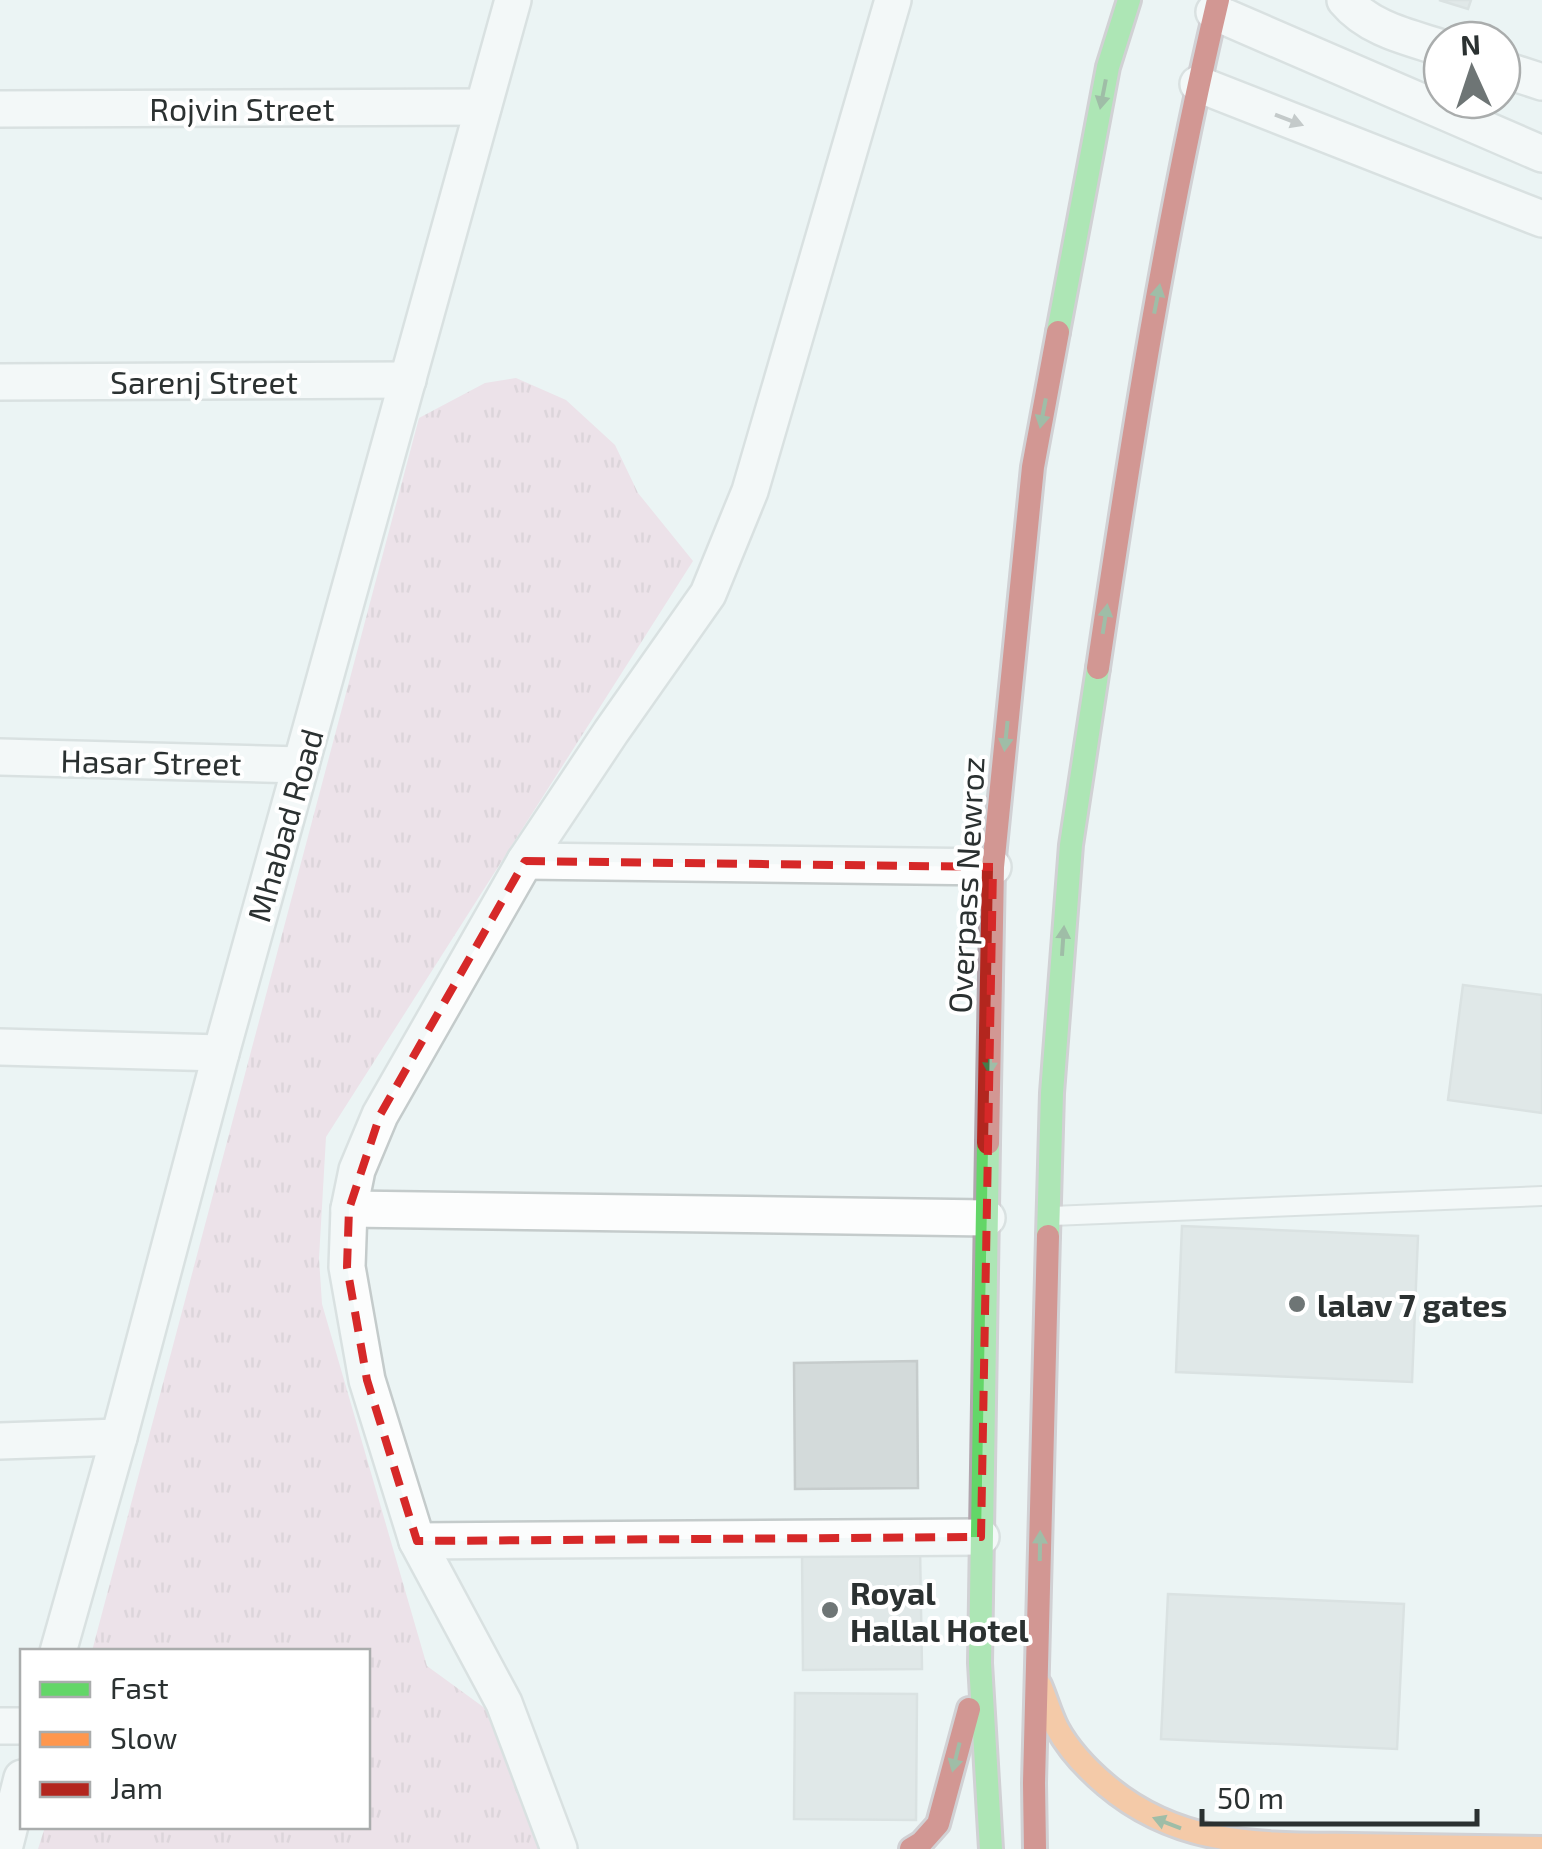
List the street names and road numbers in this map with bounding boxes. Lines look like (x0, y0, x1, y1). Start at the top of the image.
street label: Rojvin Street (149, 89, 335, 128)
street label: Sarenj Street (110, 362, 298, 401)
street label: Mhabad Road (238, 724, 330, 926)
street label: Hasar Street (60, 740, 242, 782)
street label: Overpass Newroz (939, 756, 991, 1014)

